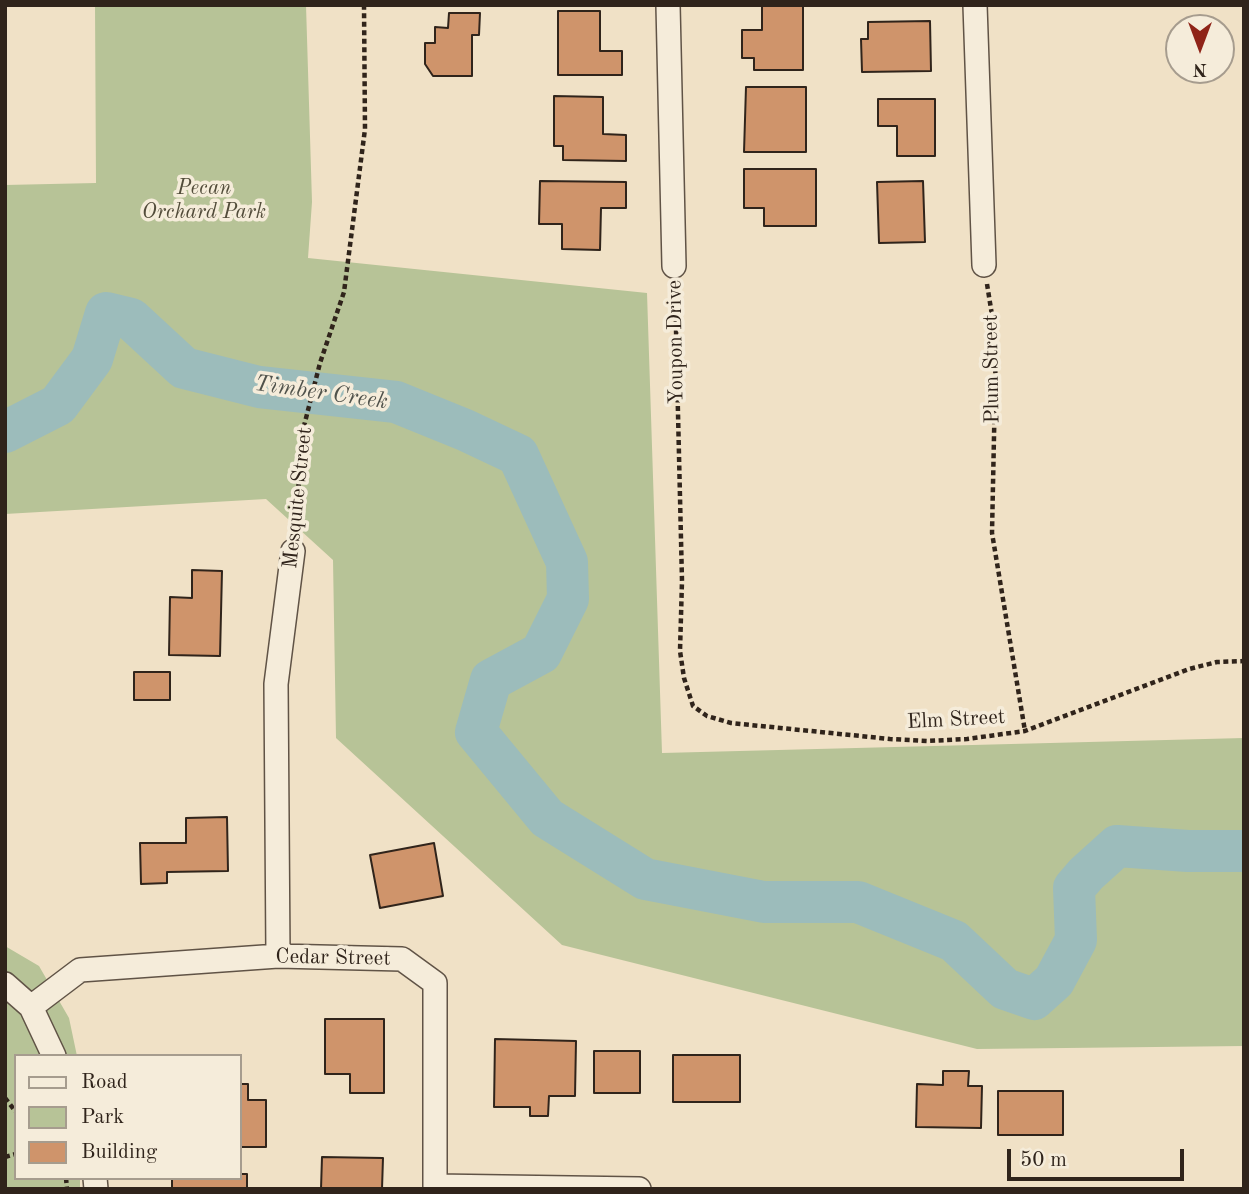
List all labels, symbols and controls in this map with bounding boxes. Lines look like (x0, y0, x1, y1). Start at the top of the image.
north arrow (1165, 14, 1235, 84)
text: N (1193, 59, 1207, 78)
park label: Pecan Orchard Park (142, 175, 266, 225)
street label: Youpon Drive (662, 280, 690, 404)
street label: Plum Street (978, 314, 1006, 424)
water label: Timber Creek (253, 370, 389, 416)
street label: Mesquite Street (278, 426, 318, 570)
street label: Elm Street (906, 705, 1006, 735)
street label: Cedar Street (275, 944, 391, 972)
legend (14, 1054, 242, 1180)
text: Road (81, 1072, 128, 1093)
text: Park (81, 1107, 124, 1128)
scale bar (1011, 1134, 1188, 1178)
text: Building (81, 1142, 157, 1163)
text: 50 m (1020, 1150, 1067, 1171)

